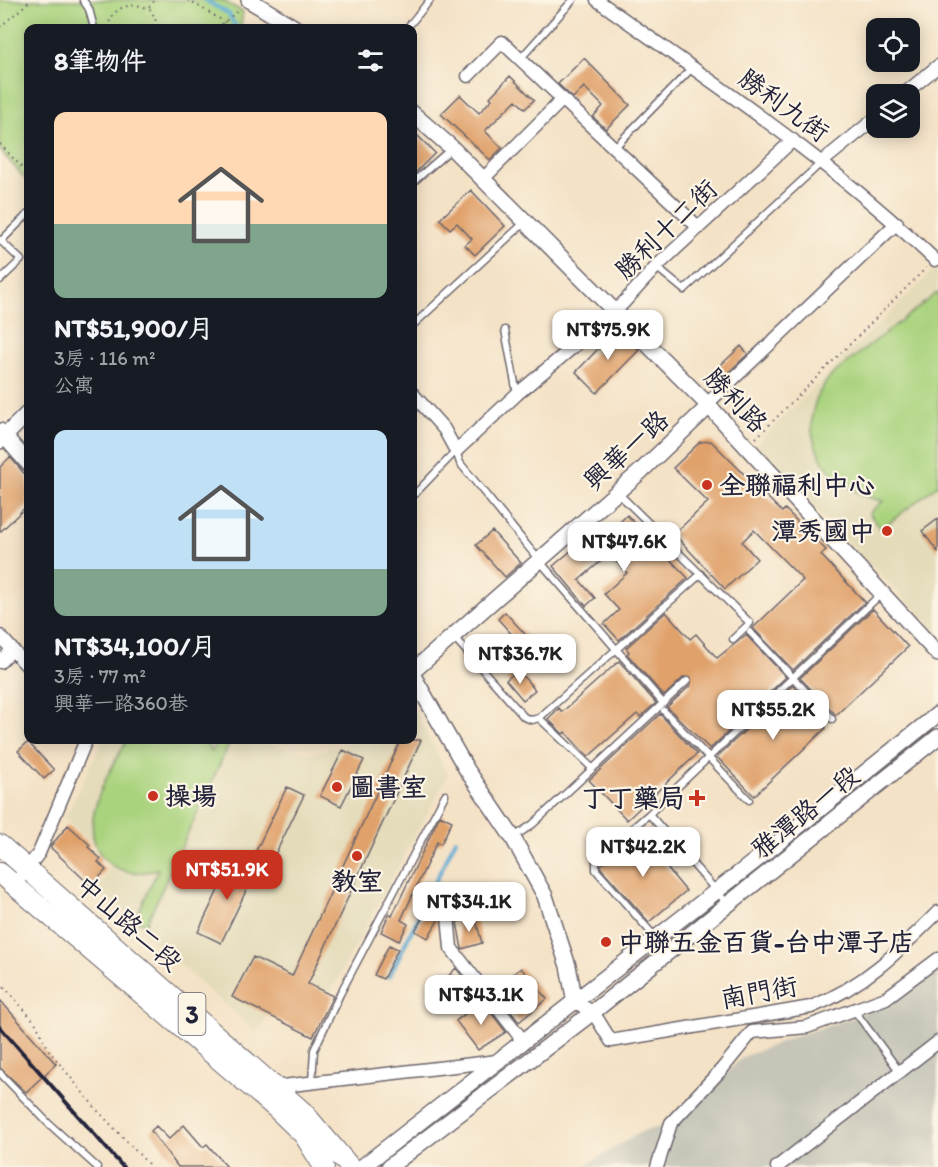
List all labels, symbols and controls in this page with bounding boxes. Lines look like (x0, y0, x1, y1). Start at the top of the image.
map controls (866, 18, 920, 138)
button: locate (866, 18, 920, 72)
icon: filters (354, 44, 387, 77)
text: 8筆物件 (54, 45, 146, 77)
street label: 勝利九街 (733, 61, 835, 149)
button: layers (866, 84, 920, 138)
icon: home (167, 151, 275, 259)
street label: 勝利十二街 (608, 172, 724, 286)
pin: NT$75.9K (546, 310, 670, 361)
text: NT$51,900/月 (54, 312, 214, 344)
text: NT$75.9K (566, 317, 650, 341)
text: 3房 · 116 m² (54, 346, 155, 370)
street label: 勝利路 (697, 361, 775, 439)
text: 公寓 (54, 373, 94, 397)
street label: 興華一路 (577, 403, 675, 497)
icon: home (167, 469, 275, 577)
place label: 全聯福利中心 (719, 469, 875, 501)
marker: 全聯福利中心 (700, 478, 714, 492)
place label: 潭秀國中 (771, 515, 875, 547)
pin: NT$47.6K (562, 522, 686, 573)
marker: 潭秀國中 (880, 524, 894, 538)
text: NT$47.6K (581, 529, 667, 553)
text: NT$34,100/月 (54, 630, 216, 662)
pin: NT$36.7K (458, 634, 582, 685)
text: NT$36.7K (478, 641, 562, 665)
text: 3房 · 77 m² (54, 664, 146, 688)
pin: NT$55.2K (711, 690, 835, 741)
text: 興華一路360巷 (54, 691, 188, 715)
text: NT$55.2K (731, 697, 815, 721)
street label: 雅潭路一段 (744, 759, 866, 865)
place label: 圖書室 (349, 771, 427, 803)
place label: 操場 (165, 780, 217, 812)
marker: 圖書室 (330, 780, 344, 794)
place label: 丁丁藥局 (581, 782, 685, 814)
marker: 操場 (146, 789, 160, 803)
marker: 丁丁藥局 (690, 791, 704, 805)
pin: NT$42.2K (581, 827, 705, 878)
text: NT$42.2K (600, 834, 686, 858)
marker: 教室 (350, 849, 364, 863)
pin: NT$51.9K (165, 850, 289, 901)
text: NT$51.9K (186, 857, 268, 881)
place label: 教室 (331, 865, 383, 897)
street label: 中山路二段 (69, 868, 189, 978)
pin: NT$34.1K (407, 882, 531, 933)
text: NT$34.1K (427, 889, 511, 913)
place label: 中聯五金百貨-台中潭子店 (618, 926, 914, 958)
marker: 中聯五金百貨-台中潭子店 (599, 935, 613, 949)
street label: 南門街 (718, 969, 800, 1015)
pin: NT$43.1K (419, 975, 543, 1026)
text: NT$43.1K (439, 982, 523, 1006)
road number: 3 (178, 993, 206, 1035)

